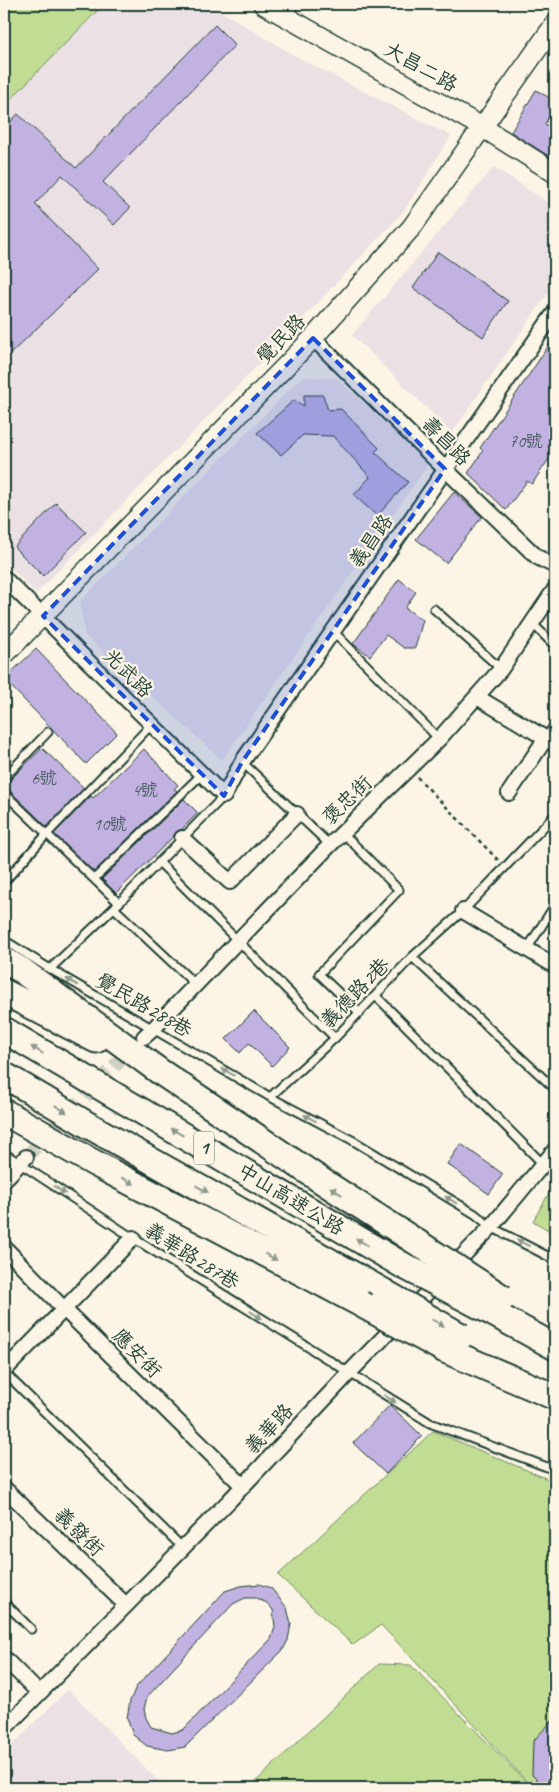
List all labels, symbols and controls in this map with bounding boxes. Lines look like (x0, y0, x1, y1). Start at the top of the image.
street label: 大昌二路 (380, 37, 463, 98)
street label: 覺民路 (251, 308, 312, 369)
street label: 壽昌路 (416, 411, 477, 472)
house number: 70號 (509, 430, 543, 452)
street label: 義昌路 (344, 508, 399, 573)
street label: 光武路 (98, 643, 159, 704)
house number: 6號 (31, 767, 57, 789)
street label: 褒忠街 (317, 770, 377, 830)
house number: 4號 (132, 779, 158, 801)
house number: 10號 (93, 813, 127, 835)
street label: 義德路2巷 (315, 952, 396, 1034)
street label: 覺民路288巷 (91, 967, 197, 1043)
one-way arrow (64, 978, 79, 986)
one-way arrow (31, 1045, 44, 1054)
one-way arrow (221, 1068, 234, 1077)
one-way arrow (53, 1105, 68, 1113)
one-way arrow (303, 1114, 317, 1122)
one-way arrow (170, 1128, 184, 1137)
road number: 1 (194, 1132, 214, 1164)
street label: 中山高速公路 (233, 1157, 350, 1241)
one-way arrow (121, 1177, 135, 1185)
one-way arrow (53, 1185, 67, 1194)
one-way arrow (195, 1185, 209, 1194)
one-way arrow (330, 1186, 343, 1195)
one-way arrow (444, 1195, 457, 1204)
street label: 義華路287巷 (140, 1217, 245, 1295)
one-way arrow (356, 1237, 369, 1246)
one-way arrow (516, 1239, 530, 1247)
one-way arrow (264, 1253, 279, 1261)
one-way arrow (249, 1310, 262, 1320)
one-way arrow (430, 1319, 445, 1327)
street label: 應安街 (107, 1323, 167, 1383)
one-way arrow (384, 1394, 397, 1403)
street label: 義華路 (239, 1398, 299, 1459)
street label: 義發街 (49, 1502, 109, 1562)

